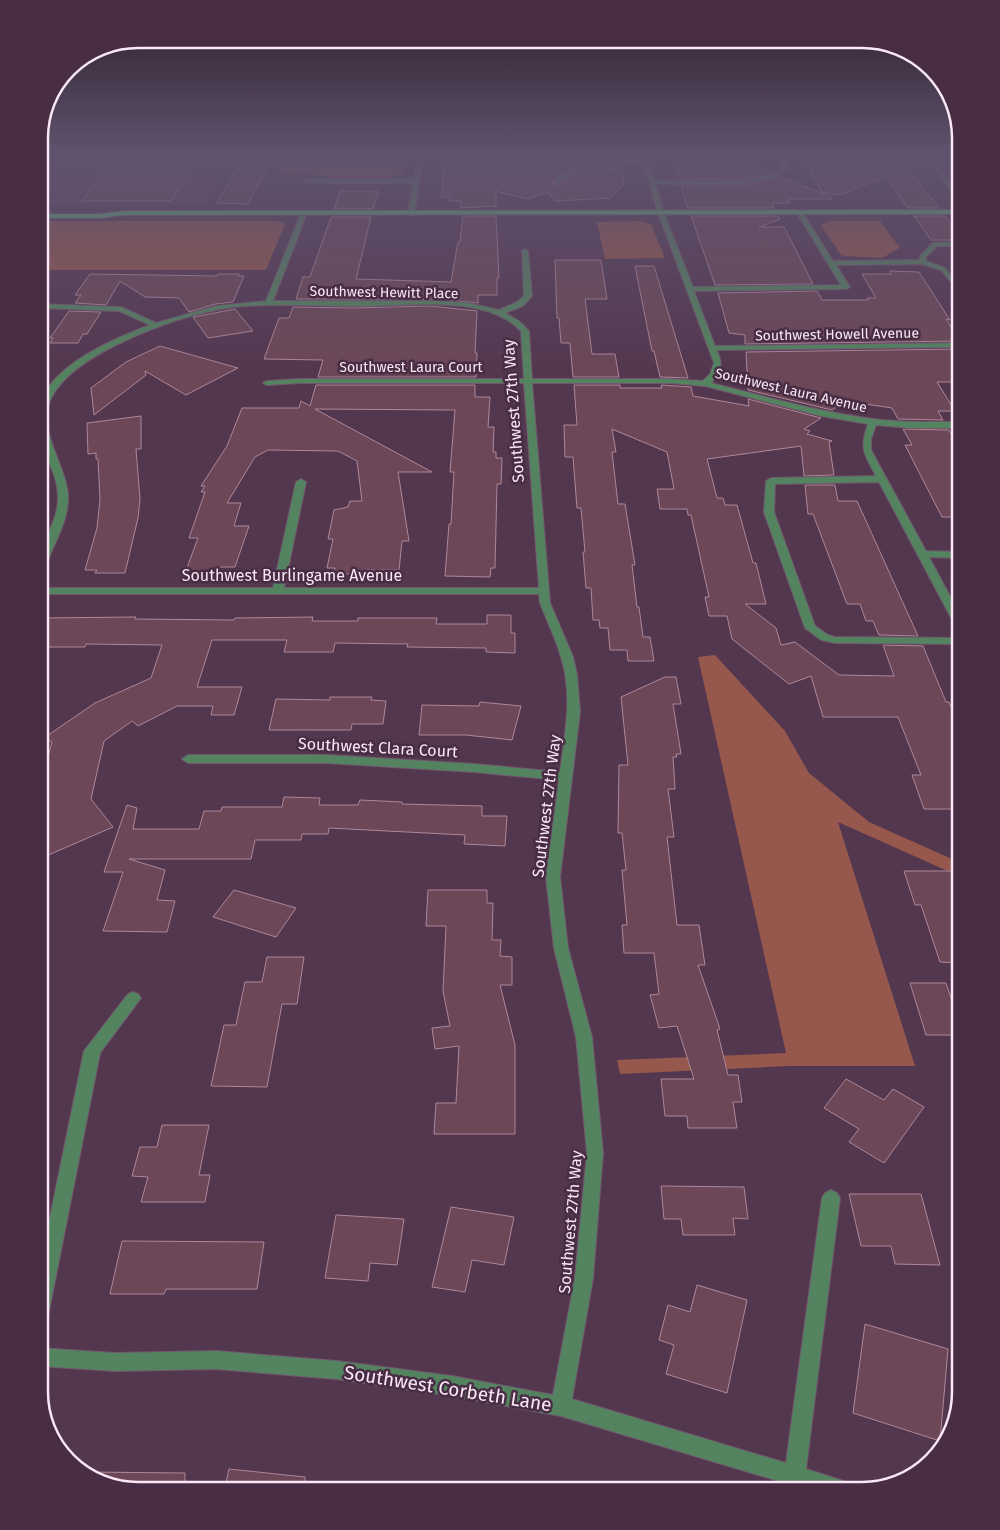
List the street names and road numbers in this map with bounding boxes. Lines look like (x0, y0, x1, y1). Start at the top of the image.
street label: Southwest Hewitt Place (309, 283, 459, 302)
street label: Southwest Howell Avenue (755, 325, 919, 344)
street label: Southwest 27th Way (499, 339, 528, 483)
street label: Southwest Laura Court (339, 359, 484, 376)
street label: Southwest Laura Avenue (713, 365, 869, 416)
street label: Southwest Burlingame Avenue (182, 566, 402, 585)
street label: Southwest Clara Court (298, 734, 459, 761)
street label: Southwest 27th Way (528, 734, 565, 878)
street label: Southwest 27th Way (555, 1150, 586, 1294)
street label: Southwest Corbeth Lane (343, 1361, 553, 1416)

